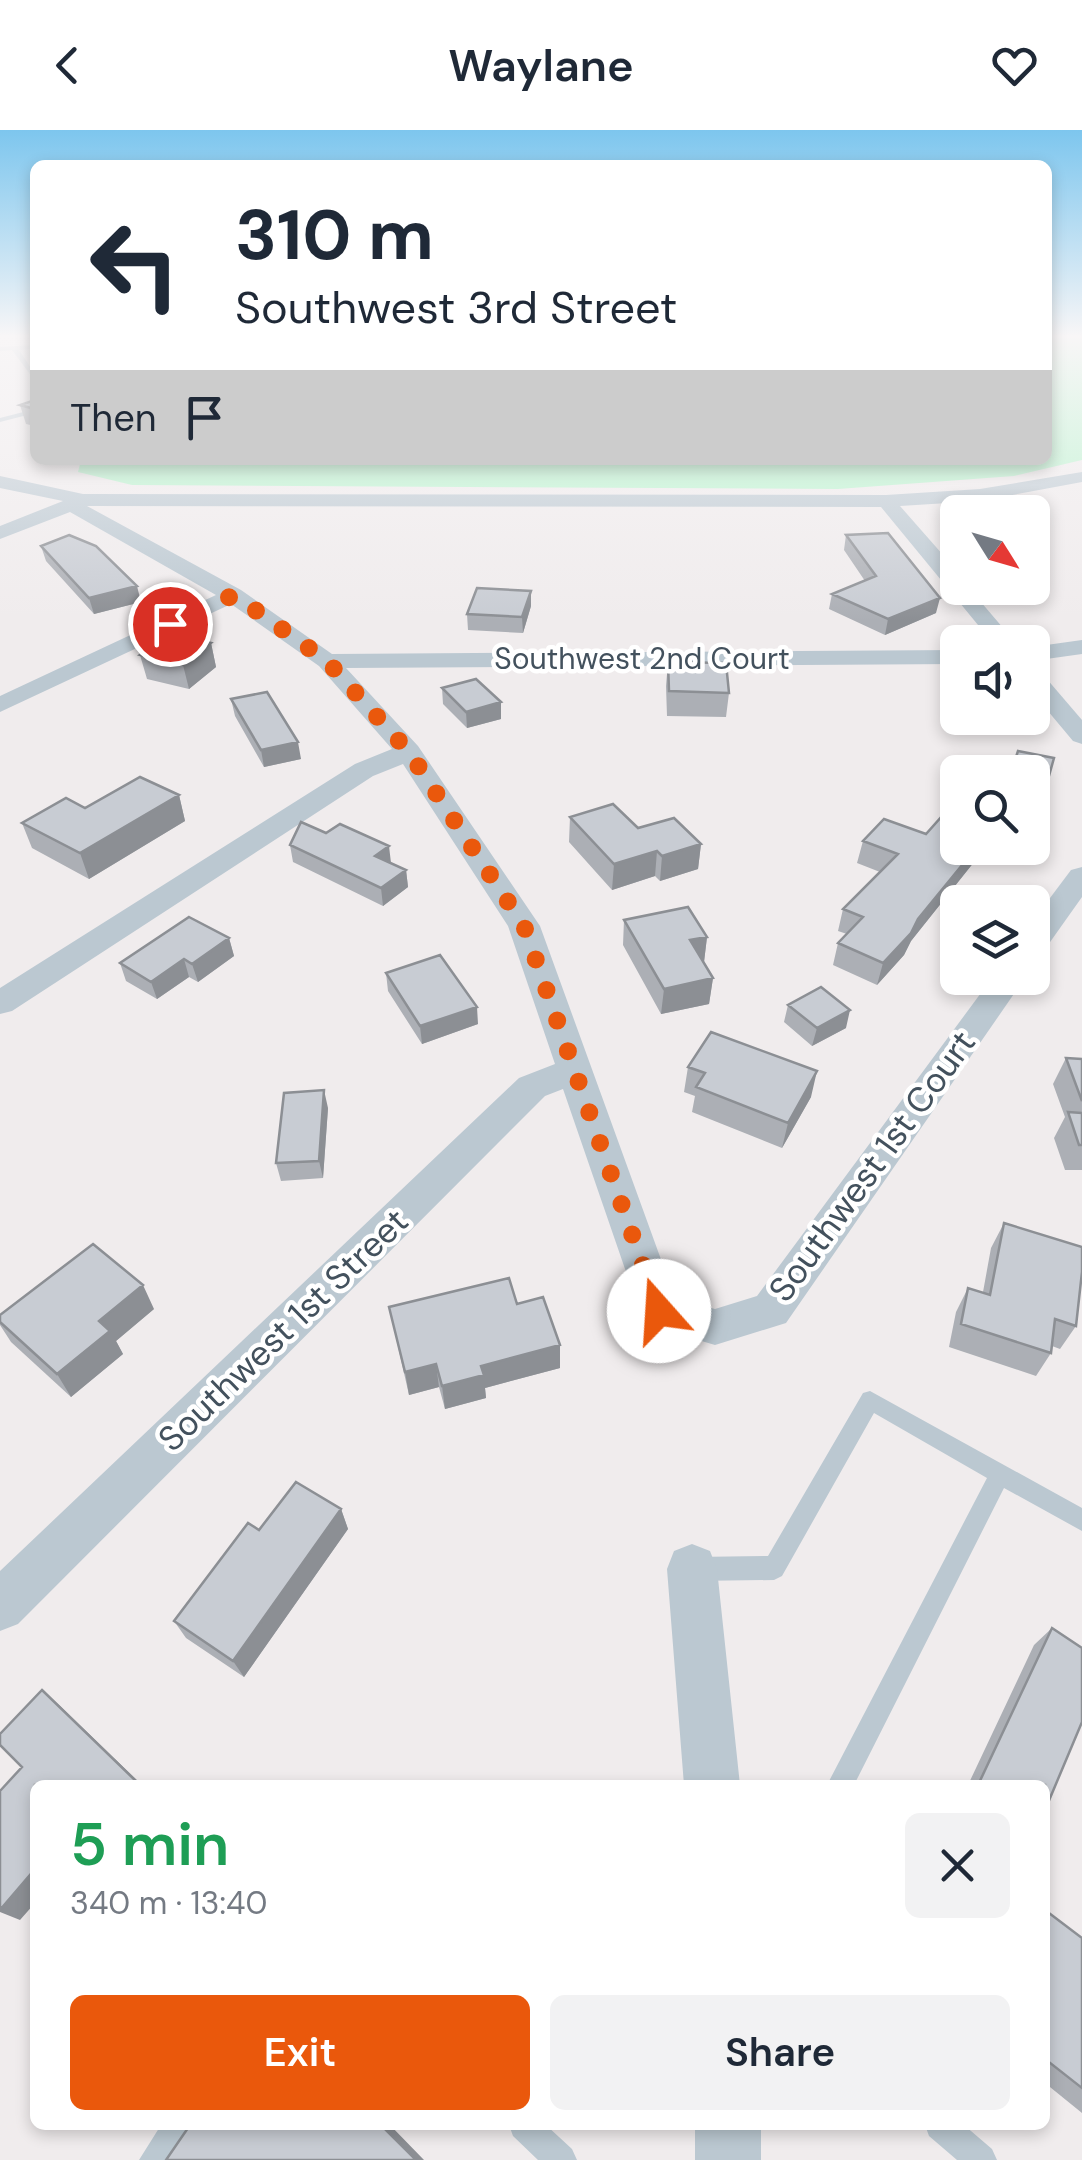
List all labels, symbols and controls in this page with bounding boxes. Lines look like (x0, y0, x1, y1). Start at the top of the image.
text: Waylane (448, 36, 634, 95)
icon: back (40, 38, 95, 93)
icon: heart (987, 38, 1042, 93)
text: 310 m (235, 190, 434, 281)
icon: left (70, 200, 200, 330)
text: Southwest 3rd Street (235, 278, 677, 337)
icon: arrive (177, 390, 232, 445)
text: Then (70, 393, 157, 443)
north arrow (940, 495, 1050, 605)
map controls (940, 495, 1050, 995)
pin (128, 582, 213, 667)
icon: arrive (143, 597, 198, 652)
button: sound (940, 625, 1050, 735)
street label: Southwest 2nd Court (494, 639, 790, 678)
button: search (940, 755, 1050, 865)
button: layers (940, 885, 1050, 995)
street label: Southwest 1st Court (758, 1021, 986, 1311)
street label: Southwest 1st Street (148, 1199, 418, 1461)
position arrow (607, 1259, 711, 1363)
text: 5 min (70, 1805, 229, 1884)
button: close (905, 1813, 1010, 1918)
text: 340 m · 13:40 (70, 1882, 267, 1924)
button: Exit (70, 1995, 530, 2110)
button: Share (550, 1995, 1010, 2110)

